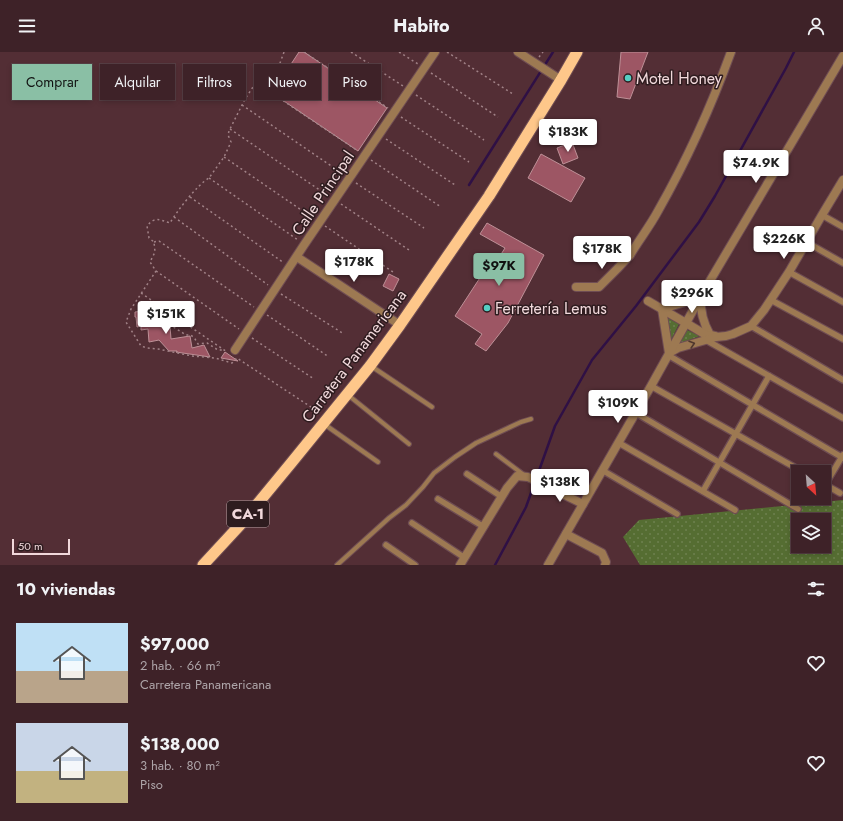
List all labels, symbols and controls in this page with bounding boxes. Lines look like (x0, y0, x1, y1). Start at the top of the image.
text: Habito (393, 13, 450, 39)
icon: menu (16, 15, 38, 37)
icon: person (805, 15, 827, 37)
chip: Comprar (12, 64, 92, 100)
chip: Alquilar (100, 64, 175, 100)
chip: Filtros (183, 64, 246, 100)
chip: Nuevo (254, 64, 321, 100)
chip: Piso (329, 64, 381, 100)
place label: Motel Honey (636, 67, 723, 90)
marker: Motel Honey (623, 73, 633, 83)
pin: $183K (540, 119, 596, 153)
text: $183K (548, 122, 588, 141)
street label: Calle Principal (286, 146, 360, 240)
pin: $74.9K (723, 150, 789, 184)
text: $74.9K (733, 153, 779, 172)
pin: $226K (756, 226, 812, 260)
text: $226K (763, 229, 805, 248)
pin: $178K (574, 236, 630, 270)
text: $178K (582, 239, 622, 258)
pin: $178K (326, 249, 382, 283)
text: $178K (334, 252, 374, 271)
pin: $97K (475, 253, 523, 287)
text: $97K (482, 256, 516, 275)
pin: $296K (664, 280, 720, 314)
text: $296K (670, 283, 714, 302)
street label: Carretera Panamericana (296, 285, 412, 427)
place label: Ferretería Lemus (495, 297, 607, 320)
pin: $151K (138, 301, 194, 335)
marker: Ferretería Lemus (482, 303, 492, 313)
text: $151K (147, 304, 185, 323)
one-way arrow (689, 340, 696, 349)
pin: $109K (590, 390, 646, 424)
text: $109K (597, 393, 639, 412)
north arrow (791, 465, 831, 505)
map controls (791, 465, 831, 553)
pin: $138K (532, 469, 588, 503)
text: $138K (540, 472, 580, 491)
road number: CA-1 (227, 501, 269, 527)
button: layers (791, 513, 831, 553)
scale bar (12, 537, 70, 556)
text: 50 m (18, 538, 43, 554)
text: 10 viviendas (16, 577, 115, 601)
icon: filters (805, 578, 827, 600)
text: $97,000 (140, 632, 209, 656)
icon: home (48, 639, 96, 687)
icon: heart (805, 652, 827, 674)
text: 2 hab. · 66 m² (140, 656, 220, 675)
text: Carretera Panamericana (140, 675, 271, 694)
text: $138,000 (140, 732, 219, 756)
icon: home (48, 739, 96, 787)
icon: heart (805, 752, 827, 774)
text: 3 hab. · 80 m² (140, 756, 220, 775)
text: Piso (140, 775, 163, 794)

